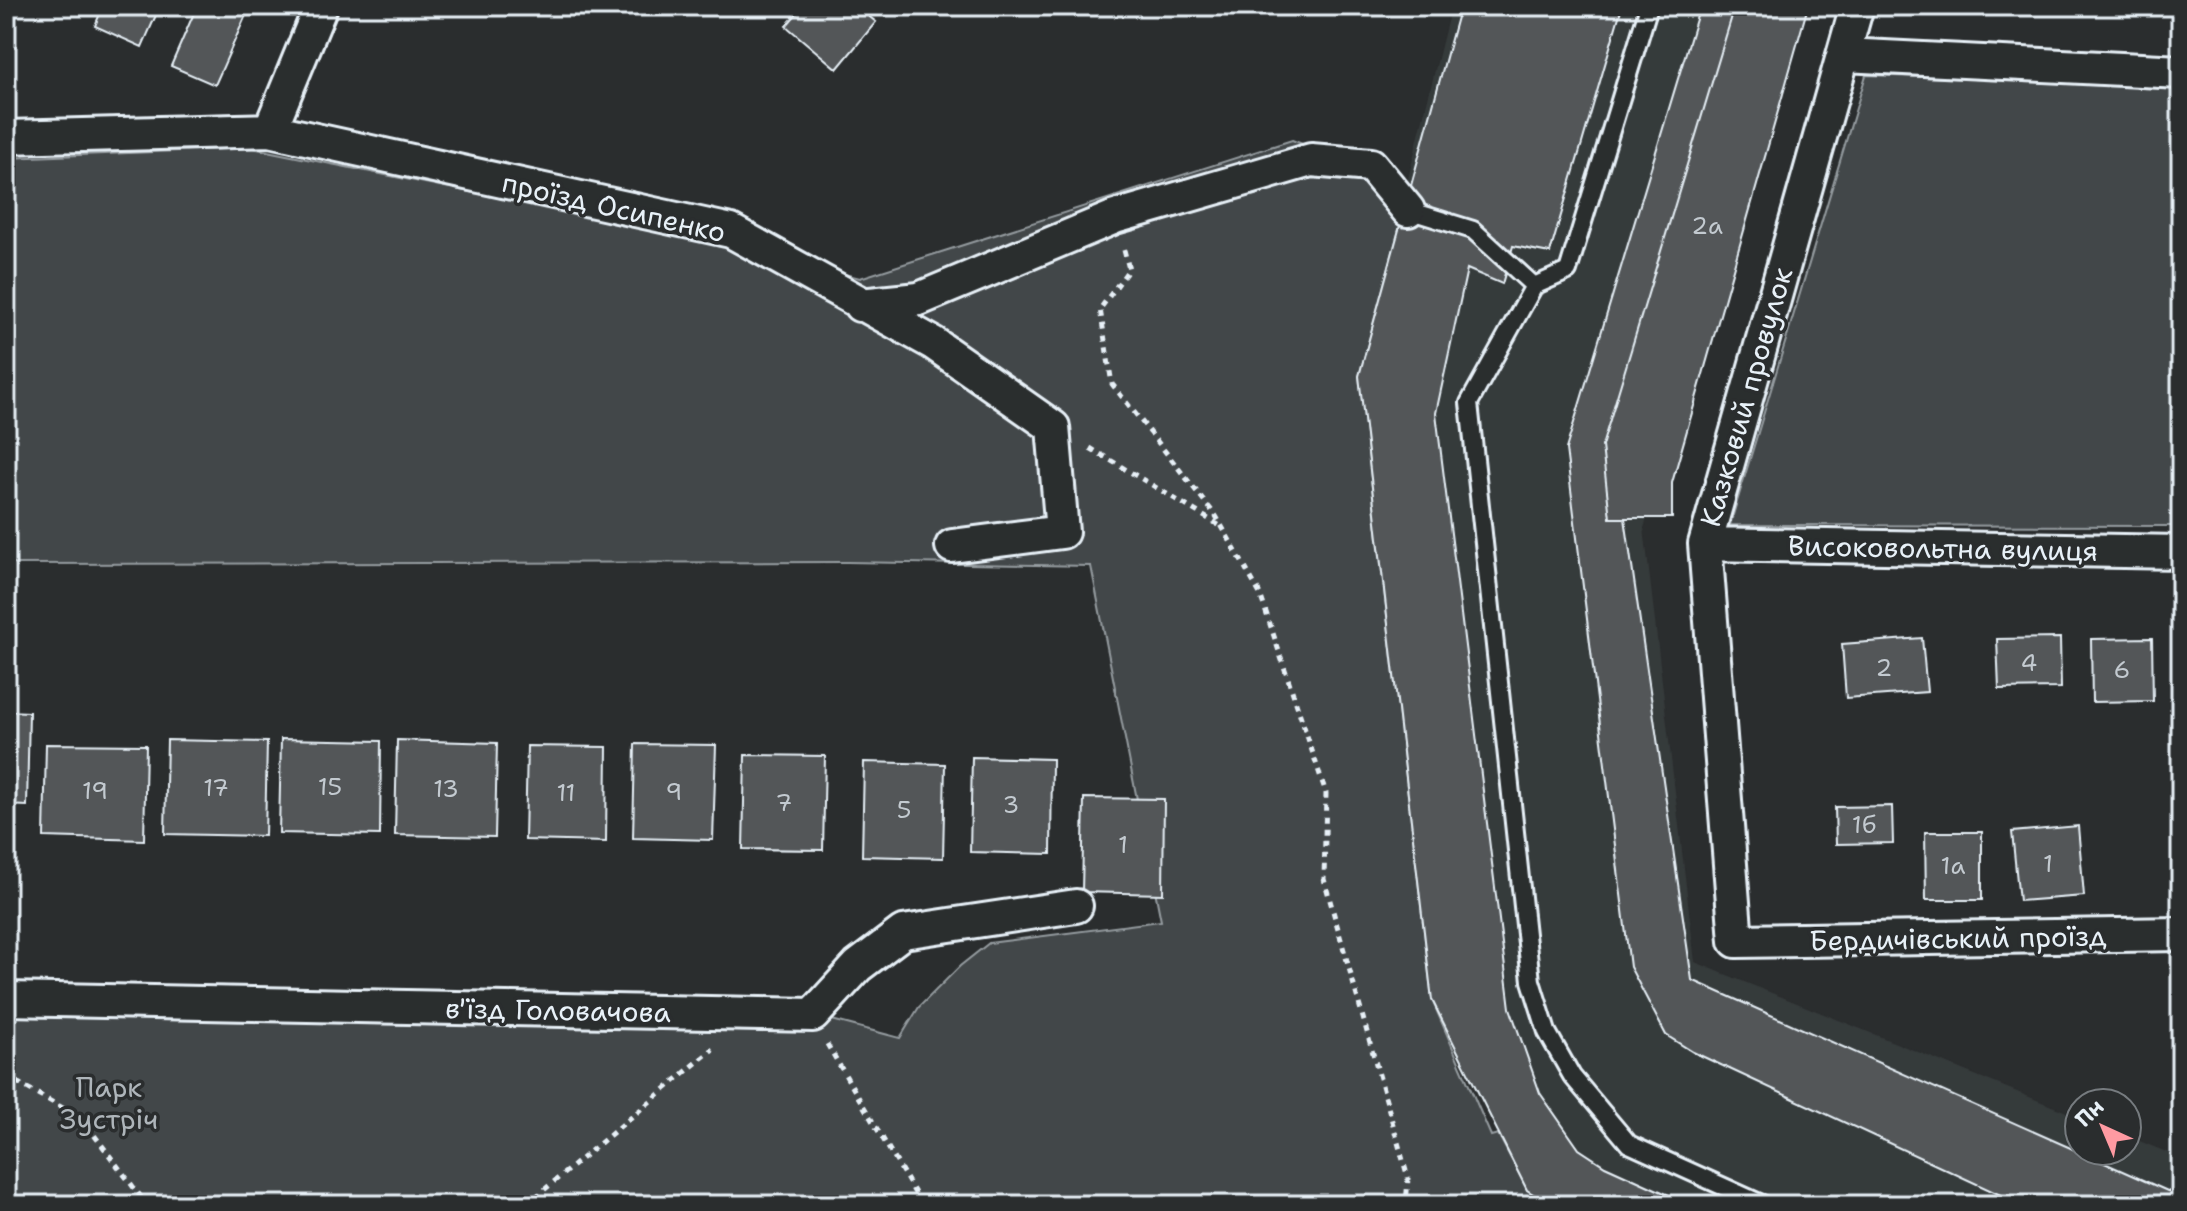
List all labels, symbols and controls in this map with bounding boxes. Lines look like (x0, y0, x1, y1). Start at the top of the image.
street label: проїзд Осипенко (499, 163, 729, 251)
house number: 2а (1691, 210, 1723, 242)
street label: Казковий провулок (1691, 263, 1801, 531)
street label: Високовольтна вулиця (1788, 526, 2098, 570)
house number: 4 (2021, 647, 2037, 679)
house number: 2 (1876, 652, 1892, 684)
house number: 6 (2114, 654, 2130, 686)
house number: 15 (318, 771, 342, 803)
house number: 17 (203, 772, 229, 804)
house number: 13 (433, 773, 459, 805)
house number: 19 (82, 775, 108, 807)
house number: 9 (666, 776, 682, 808)
house number: 11 (556, 777, 576, 809)
house number: 7 (776, 787, 792, 819)
house number: 3 (1003, 789, 1019, 821)
house number: 5 (897, 794, 911, 826)
house number: 1б (1852, 809, 1876, 841)
house number: 1 (1118, 829, 1128, 861)
house number: 1 (2043, 848, 2053, 880)
house number: 1а (1941, 850, 1966, 882)
street label: Бердичівський проїзд (1809, 916, 2107, 960)
street label: в'їзд Головачова (445, 989, 671, 1031)
park label: Парк Зустріч (60, 1068, 158, 1138)
north arrow (2063, 1087, 2143, 1167)
text: Пн (2069, 1092, 2110, 1133)

